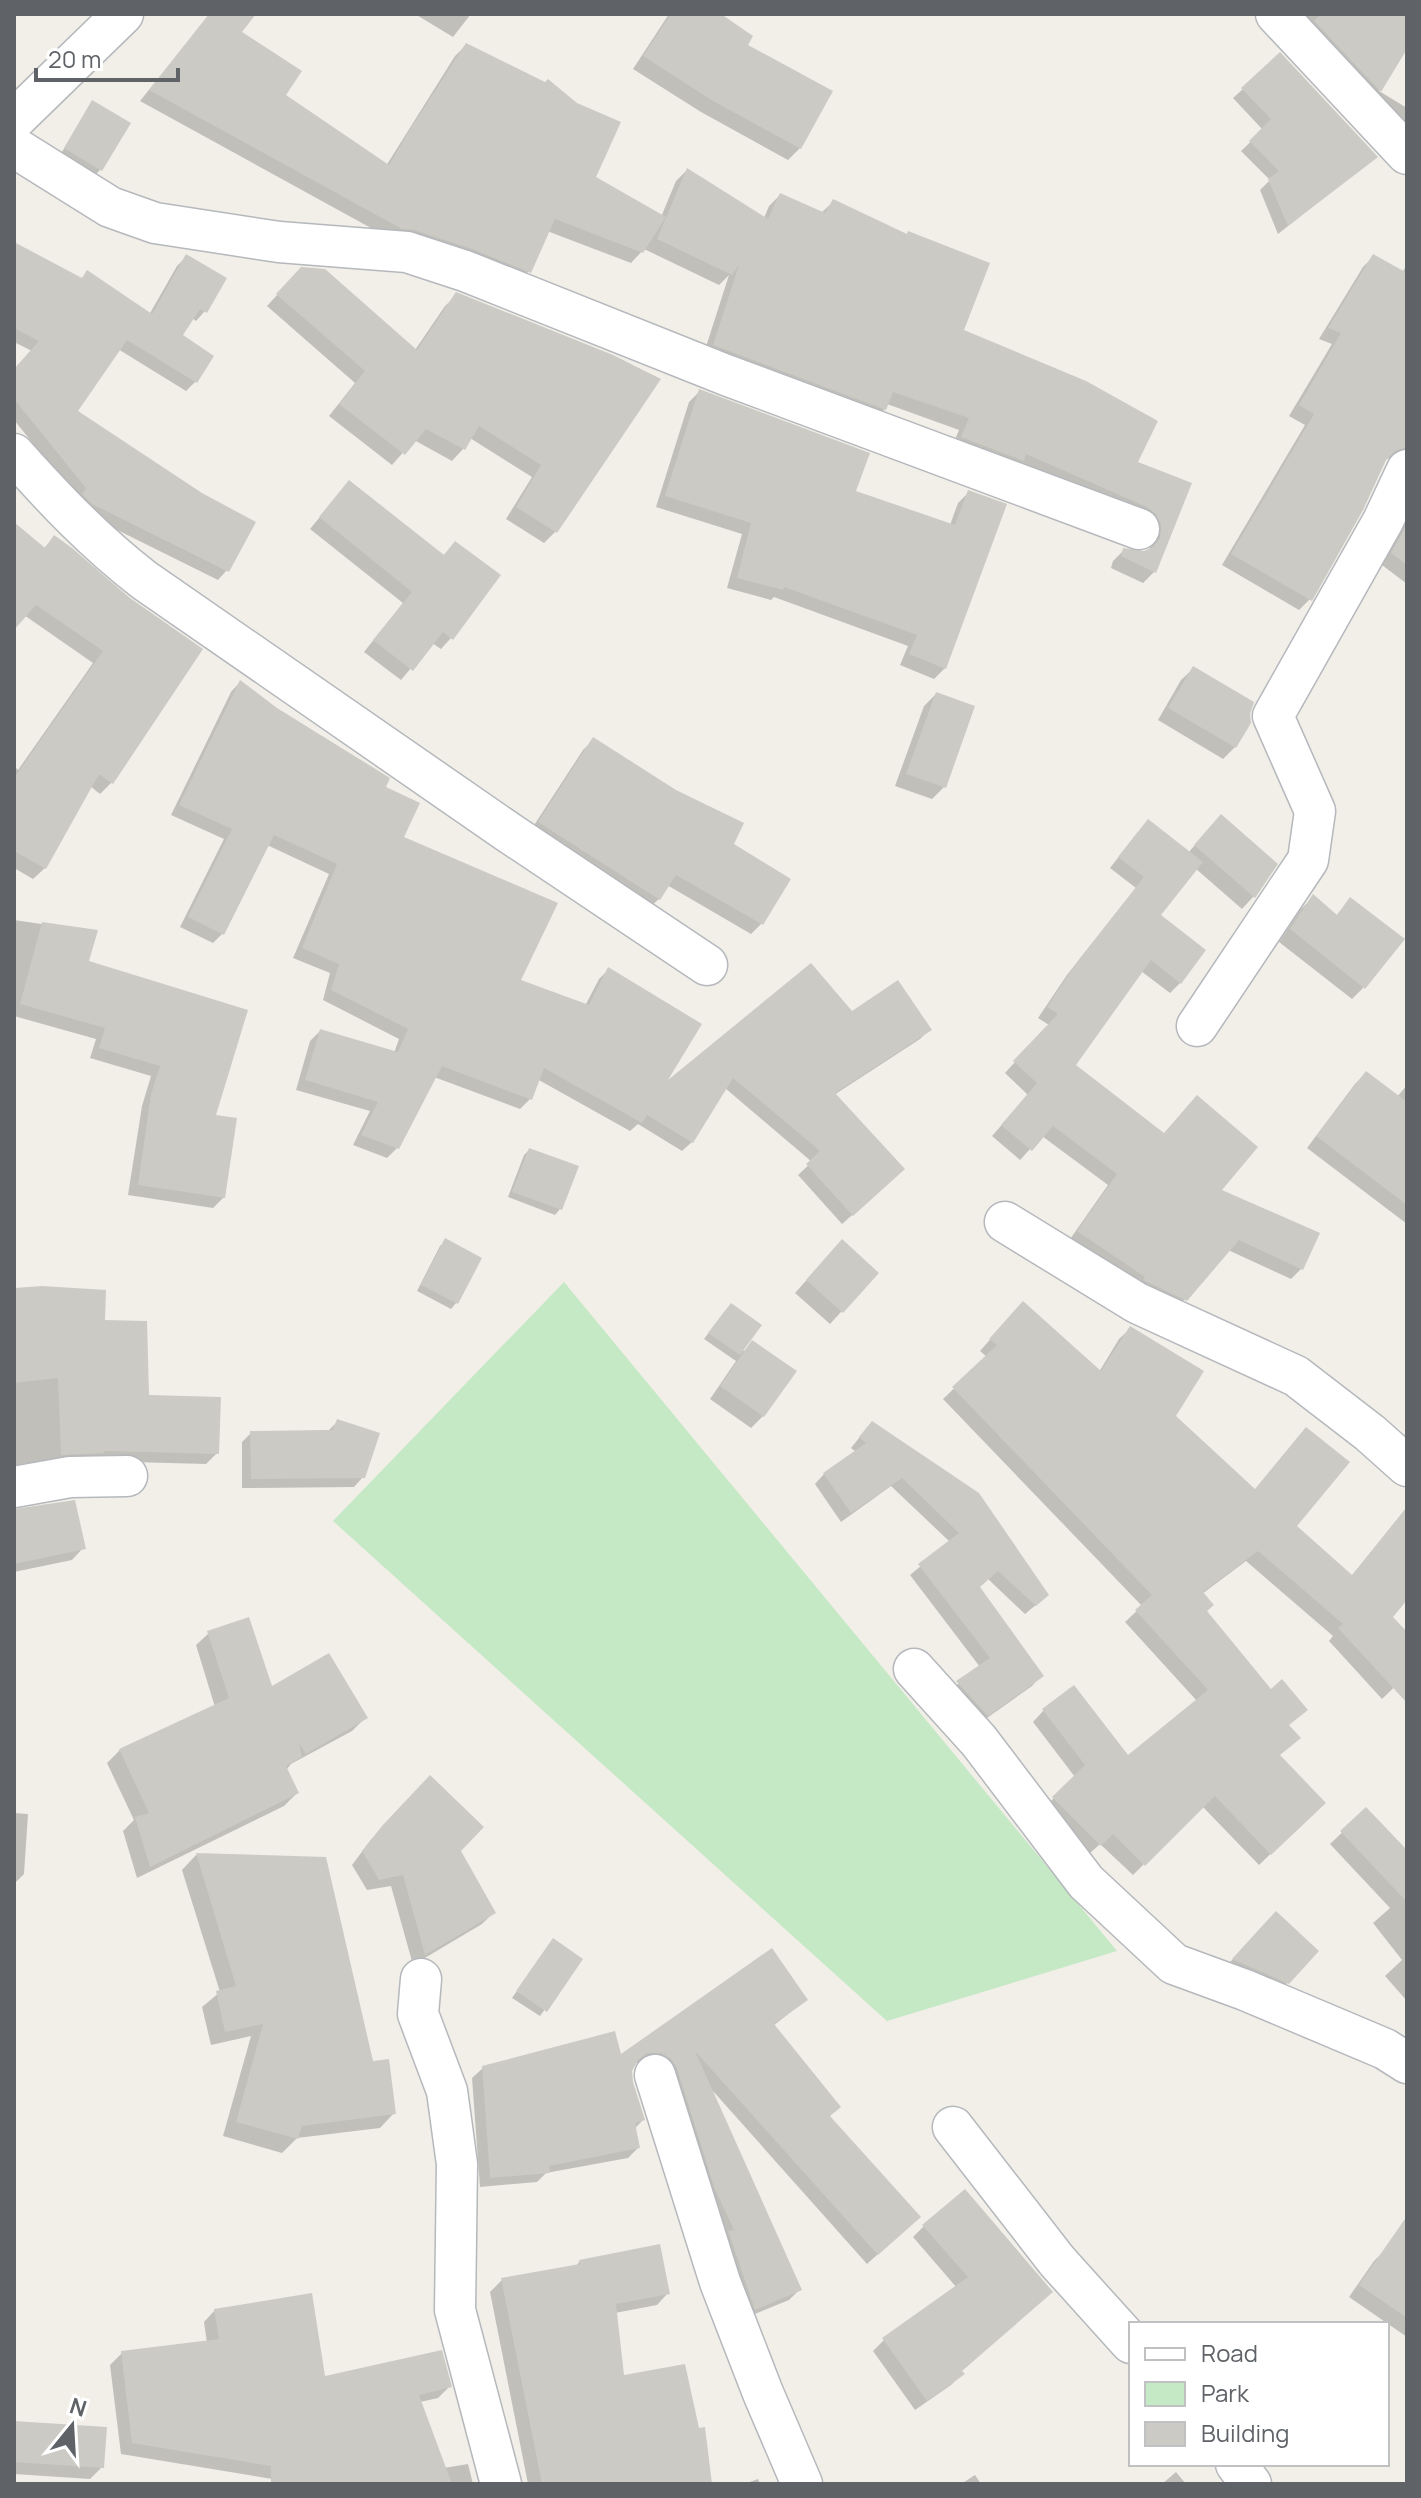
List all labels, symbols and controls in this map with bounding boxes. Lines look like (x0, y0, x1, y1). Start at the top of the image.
scale bar (36, 32, 178, 82)
text: 20 m (48, 42, 101, 75)
legend (1129, 2322, 1389, 2466)
text: Road (1201, 2336, 1258, 2369)
text: Park (1201, 2376, 1250, 2409)
north arrow (32, 2386, 112, 2466)
text: N (66, 2390, 90, 2424)
text: Building (1201, 2416, 1289, 2449)

